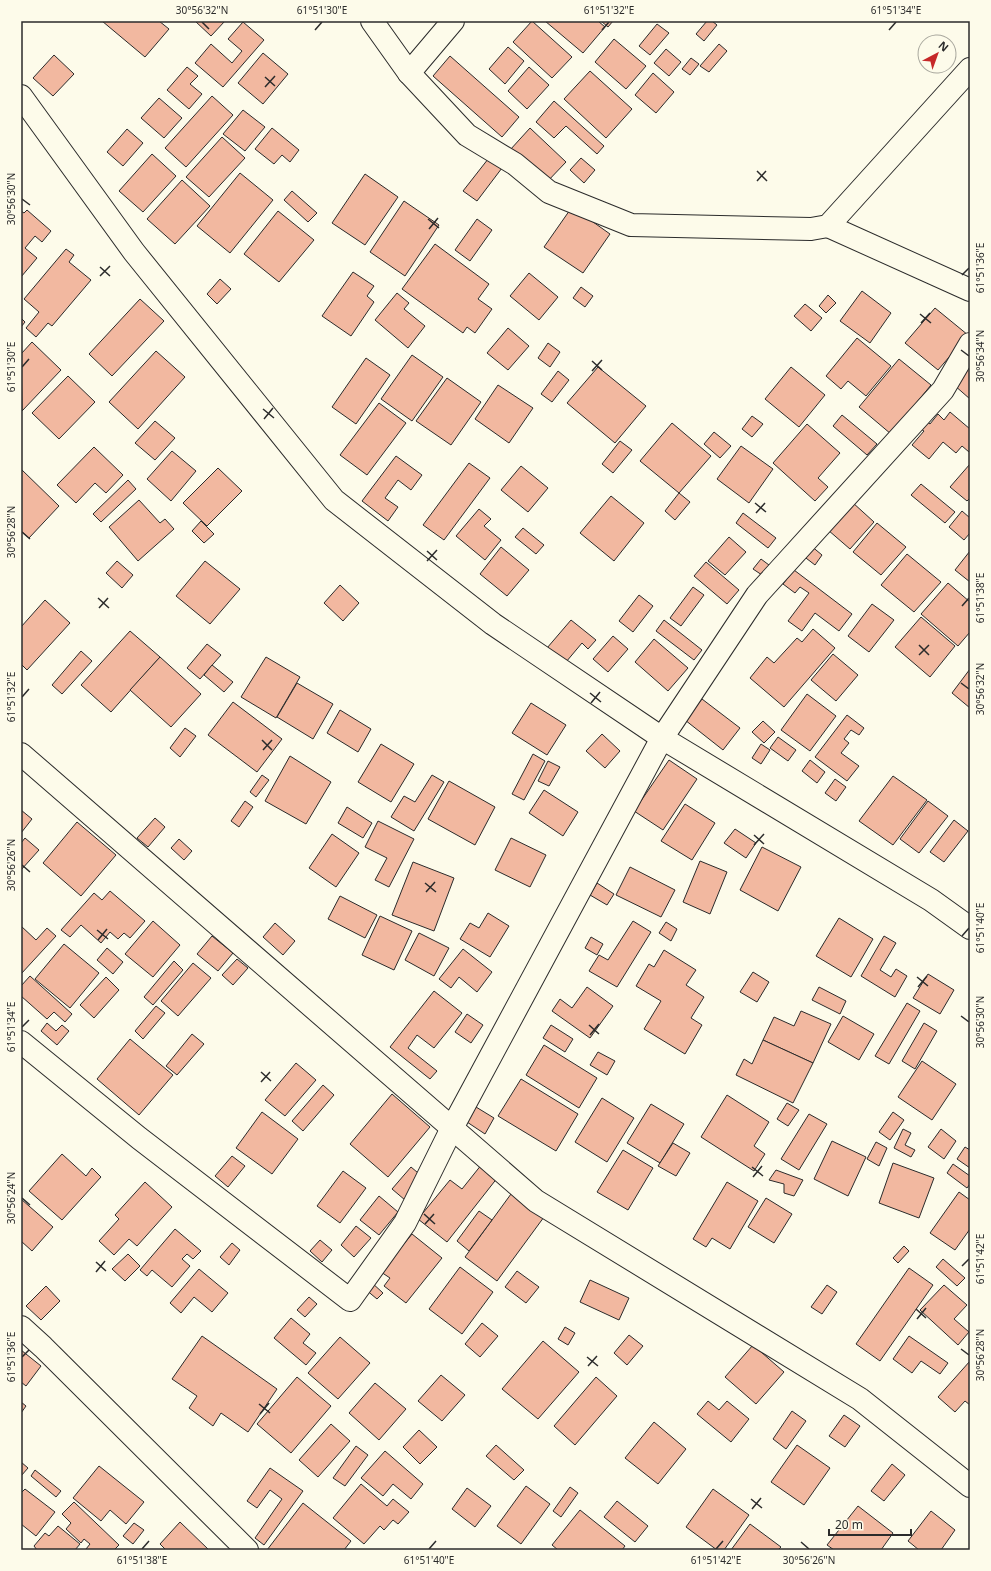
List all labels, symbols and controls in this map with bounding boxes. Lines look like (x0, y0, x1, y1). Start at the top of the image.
text: 30°56'32"N (176, 3, 228, 17)
text: 61°51'30"E (297, 3, 347, 17)
text: 61°51'32"E (584, 3, 634, 17)
text: 61°51'34"E (871, 3, 921, 17)
north arrow (917, 34, 957, 74)
text: N (936, 37, 952, 55)
text: 30°56'30"N (4, 173, 18, 225)
text: 61°51'36"E (973, 243, 987, 293)
text: 30°56'34"N (973, 330, 987, 382)
text: 61°51'30"E (4, 342, 18, 392)
text: 30°56'28"N (4, 506, 18, 558)
text: 61°51'38"E (973, 573, 987, 623)
text: 30°56'32"N (973, 663, 987, 715)
text: 61°51'32"E (4, 672, 18, 722)
text: 30°56'26"N (4, 839, 18, 891)
text: 61°51'40"E (973, 903, 987, 953)
text: 30°56'30"N (973, 996, 987, 1048)
text: 61°51'34"E (4, 1002, 18, 1052)
text: 30°56'24"N (4, 1172, 18, 1224)
text: 61°51'42"E (973, 1234, 987, 1284)
text: 30°56'28"N (973, 1329, 987, 1381)
text: 61°51'36"E (4, 1332, 18, 1382)
scale bar (829, 1511, 911, 1537)
text: 20 m (835, 1516, 863, 1533)
text: 61°51'38"E (117, 1553, 167, 1567)
text: 61°51'40"E (404, 1553, 454, 1567)
text: 61°51'42"E (691, 1553, 741, 1567)
text: 30°56'26"N (783, 1553, 835, 1567)

